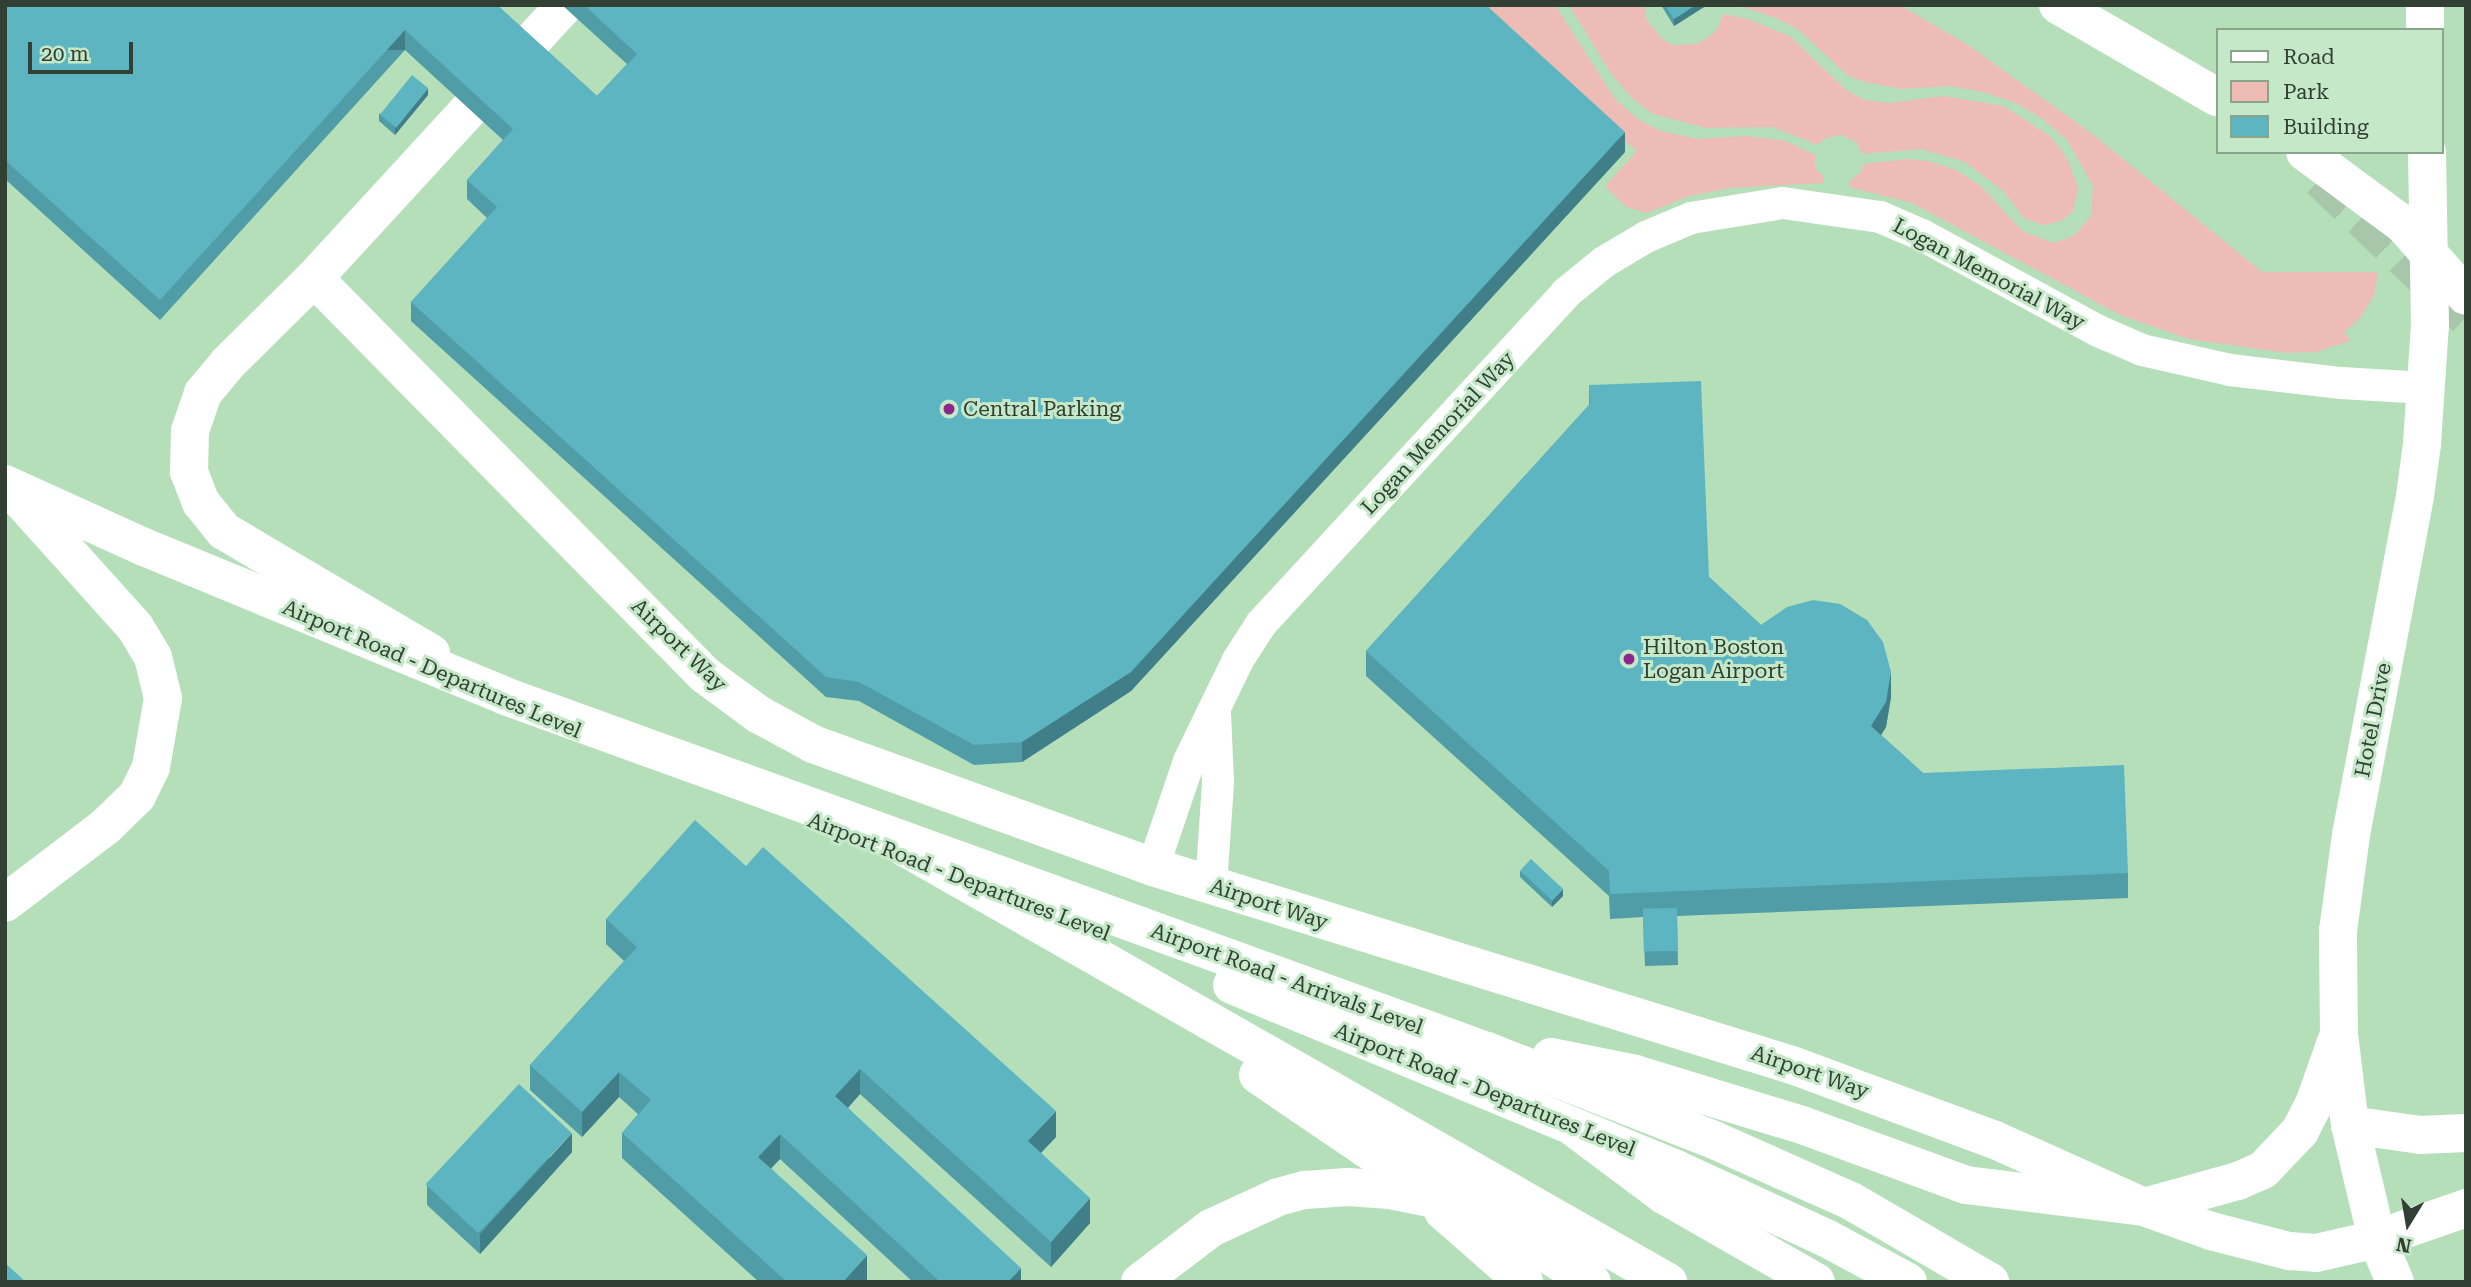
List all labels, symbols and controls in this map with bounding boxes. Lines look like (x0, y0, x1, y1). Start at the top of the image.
scale bar (32, 28, 136, 72)
legend (2216, 28, 2443, 154)
text: 20 m (41, 42, 89, 66)
text: Road (2283, 45, 2335, 69)
text: Park (2283, 80, 2329, 104)
text: Building (2283, 115, 2369, 139)
street label: Logan Memorial Way (1889, 213, 2089, 335)
street label: Logan Memorial Way (1356, 346, 1520, 520)
place label: Central Parking (963, 396, 1121, 422)
marker: Central Parking (941, 401, 957, 417)
street label: Airport Way (626, 593, 732, 697)
street label: Airport Road - Departures Level (279, 594, 585, 744)
place label: Hilton Boston Logan Airport (1643, 634, 1784, 684)
marker: Hilton Boston Logan Airport (1621, 651, 1637, 667)
street label: Hotel Drive (2350, 661, 2396, 779)
street label: Airport Road - Departures Level (804, 808, 1114, 946)
street label: Airport Way (1207, 873, 1331, 935)
street label: Airport Road - Arrivals Level (1148, 918, 1426, 1040)
street label: Airport Road - Departures Level (1331, 1018, 1639, 1162)
street label: Airport Way (1748, 1040, 1872, 1104)
north arrow (2373, 1189, 2443, 1259)
text: N (2395, 1232, 2413, 1258)

